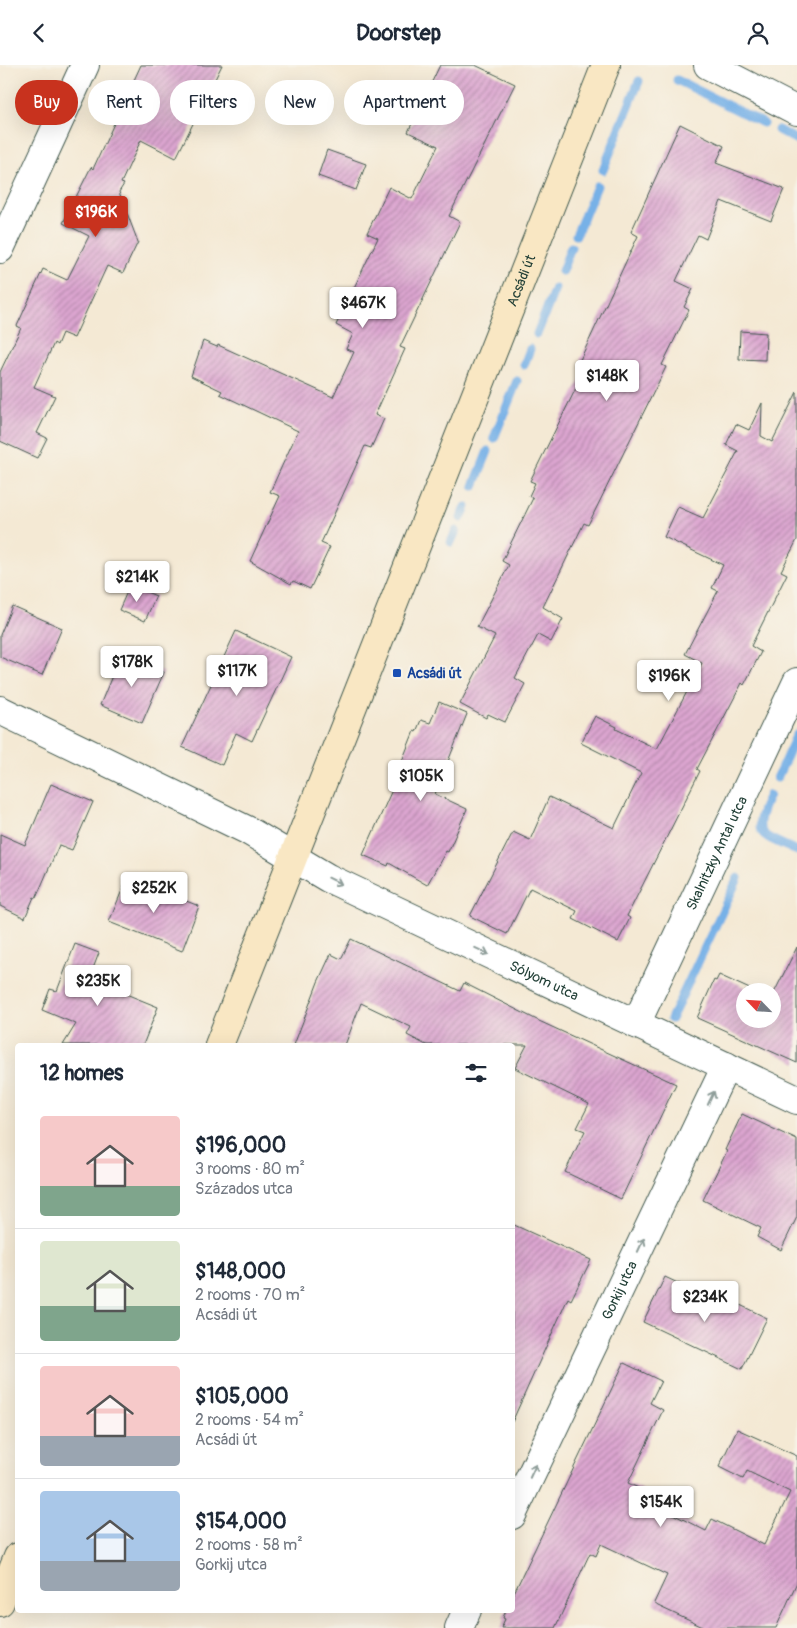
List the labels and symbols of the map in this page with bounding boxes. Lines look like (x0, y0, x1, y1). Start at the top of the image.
pin: $196K (61, 195, 131, 238)
street label: Acsádi út (503, 252, 539, 309)
pin: $467K (328, 287, 398, 329)
pin: $148K (572, 359, 642, 402)
pin: $214K (102, 561, 172, 603)
pin: $178K (97, 645, 167, 688)
pin: $117K (202, 655, 272, 697)
pin: $196K (634, 659, 704, 702)
place label: Acsádi út (407, 665, 462, 682)
marker: Acsádi út (391, 667, 403, 679)
pin: $105K (386, 759, 456, 802)
street label: Skalnitzky Antal utca (682, 793, 751, 913)
pin: $252K (119, 871, 189, 914)
one-way arrow (327, 877, 342, 886)
one-way arrow (474, 947, 489, 956)
street label: Sólyom utca (507, 957, 581, 1004)
pin: $235K (63, 965, 133, 1007)
north arrow (736, 983, 781, 1027)
one-way arrow (707, 1091, 716, 1106)
one-way arrow (637, 1238, 646, 1253)
street label: Gorkij utca (598, 1258, 640, 1322)
pin: $234K (670, 1281, 740, 1323)
one-way arrow (529, 1464, 539, 1479)
pin: $154K (626, 1485, 696, 1528)

